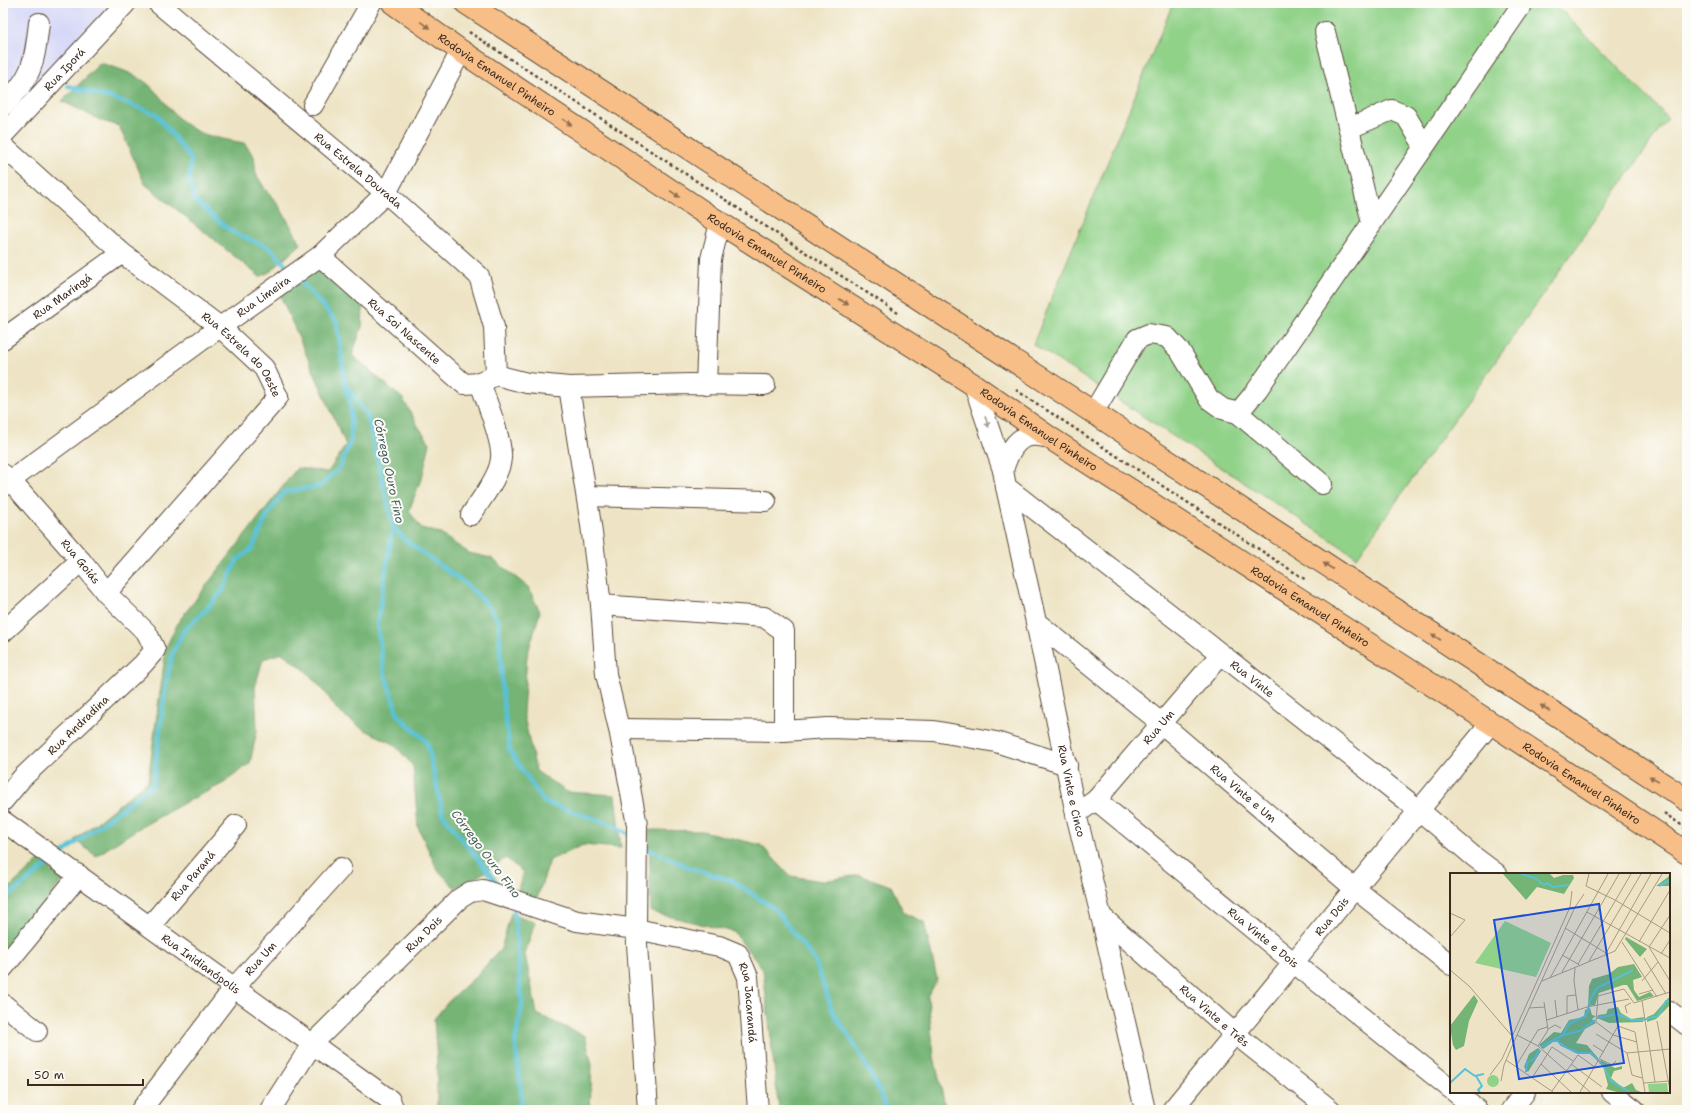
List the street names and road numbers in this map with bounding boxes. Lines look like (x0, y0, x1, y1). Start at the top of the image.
street label: Rodovia Emanuel Pinheiro (435, 30, 559, 120)
street label: Rua Iporá (41, 45, 89, 94)
street label: Rua Estrela Dourada (311, 129, 405, 212)
street label: Rodovia Emanuel Pinheiro (704, 210, 830, 297)
street label: Rua Maringá (30, 270, 95, 323)
street label: Rua Limeira (234, 272, 294, 321)
street label: Rua Soi Nascente (364, 295, 444, 368)
street label: Rua Estrela do Oeste (198, 309, 284, 400)
street label: Rodovia Emanuel Pinheiro (977, 385, 1101, 475)
street label: Rua Goiás (57, 536, 103, 587)
street label: Rodovia Emanuel Pinheiro (1248, 563, 1373, 651)
street label: Rua Vinte (1227, 657, 1277, 701)
street label: Rua Andradina (44, 692, 113, 759)
street label: Rua Um (1140, 707, 1178, 748)
street label: Rodovia Emanuel Pinheiro (1519, 739, 1644, 828)
street label: Rua Vinte e Cinco (1054, 744, 1088, 839)
street label: Rua Vinte e Um (1207, 761, 1280, 827)
street label: Rua Paraná (167, 848, 219, 904)
street label: Rua Dois (1312, 894, 1353, 939)
street label: Rua Vinte e Dois (1224, 904, 1302, 972)
street label: Rua Dois (402, 913, 446, 956)
street label: Rua Inidianópolis (158, 930, 243, 998)
street label: Rua Um (241, 938, 280, 979)
street label: Rua Jacarandá (734, 960, 760, 1043)
street label: Rua Vinte e Três (1176, 982, 1252, 1050)

